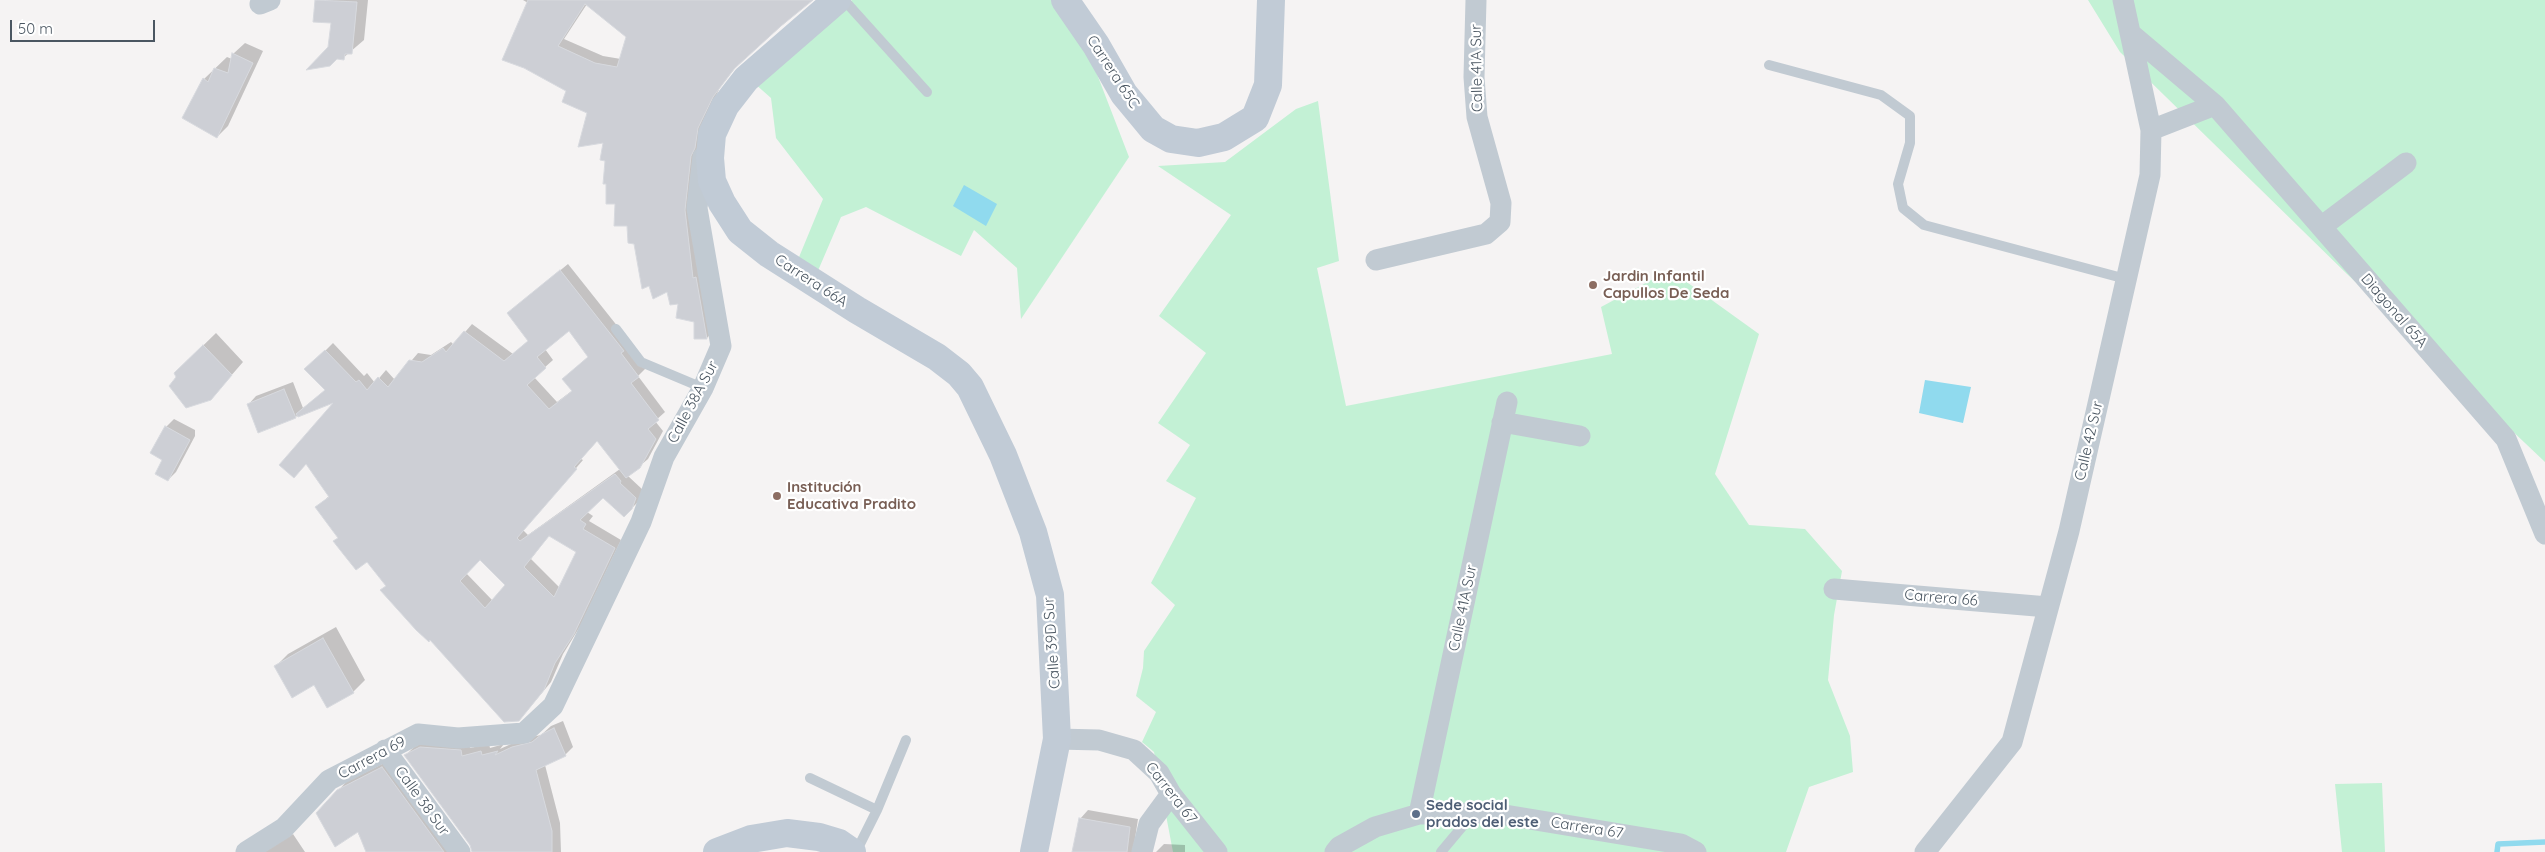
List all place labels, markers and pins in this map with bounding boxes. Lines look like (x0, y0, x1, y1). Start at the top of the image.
place label: Jardin Infantil Capullos De Seda (1603, 267, 1729, 302)
marker: Jardin Infantil Capullos De Seda (1587, 279, 1599, 291)
place label: Institución Educativa Pradito (787, 478, 916, 513)
marker: Institución Educativa Pradito (771, 490, 783, 502)
place label: Sede social prados del este (1426, 796, 1539, 831)
marker: Sede social prados del este (1410, 808, 1422, 820)

